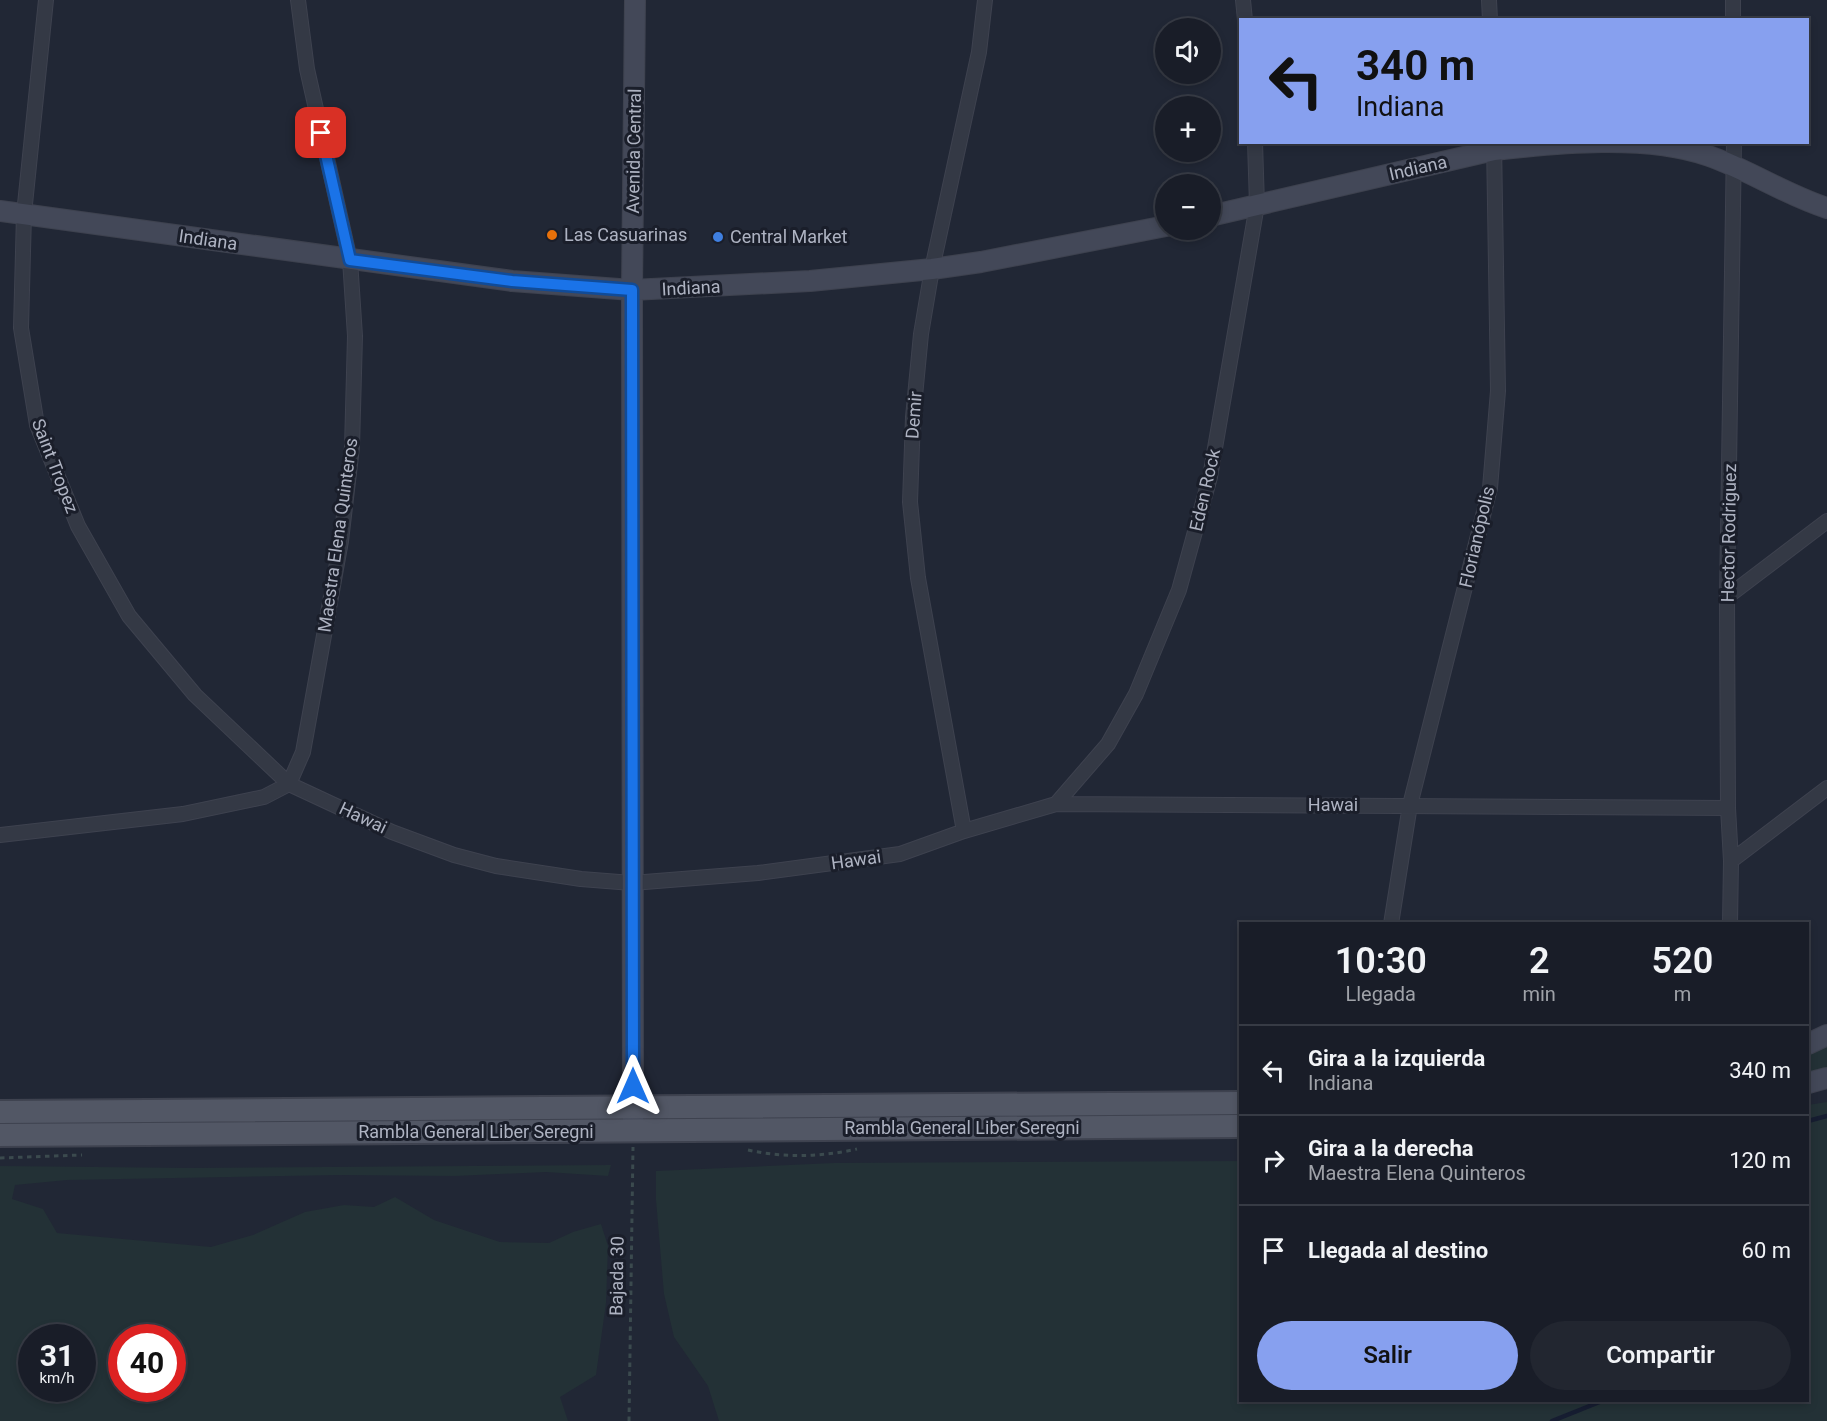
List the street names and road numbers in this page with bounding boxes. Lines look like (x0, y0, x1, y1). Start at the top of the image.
street label: Avenida Central (622, 88, 645, 214)
street label: Indiana (1387, 151, 1449, 184)
street label: Indiana (177, 225, 239, 254)
street label: Indiana (661, 275, 721, 300)
street label: Demir (901, 390, 926, 439)
street label: Saint Tropez (28, 416, 83, 516)
street label: Maestra Elena Quinteros (313, 436, 362, 633)
street label: Eden Rock (1185, 446, 1224, 533)
street label: Hector Rodriguez (1717, 463, 1740, 603)
street label: Florianópolis (1455, 484, 1498, 590)
street label: Hawai (1308, 794, 1358, 815)
street label: Hawai (336, 797, 390, 838)
street label: Hawai (830, 846, 882, 873)
street label: Rambla General Liber Seregni (844, 1117, 1080, 1138)
street label: Rambla General Liber Seregni (358, 1121, 594, 1142)
street label: Bajada 30 (605, 1236, 628, 1316)

